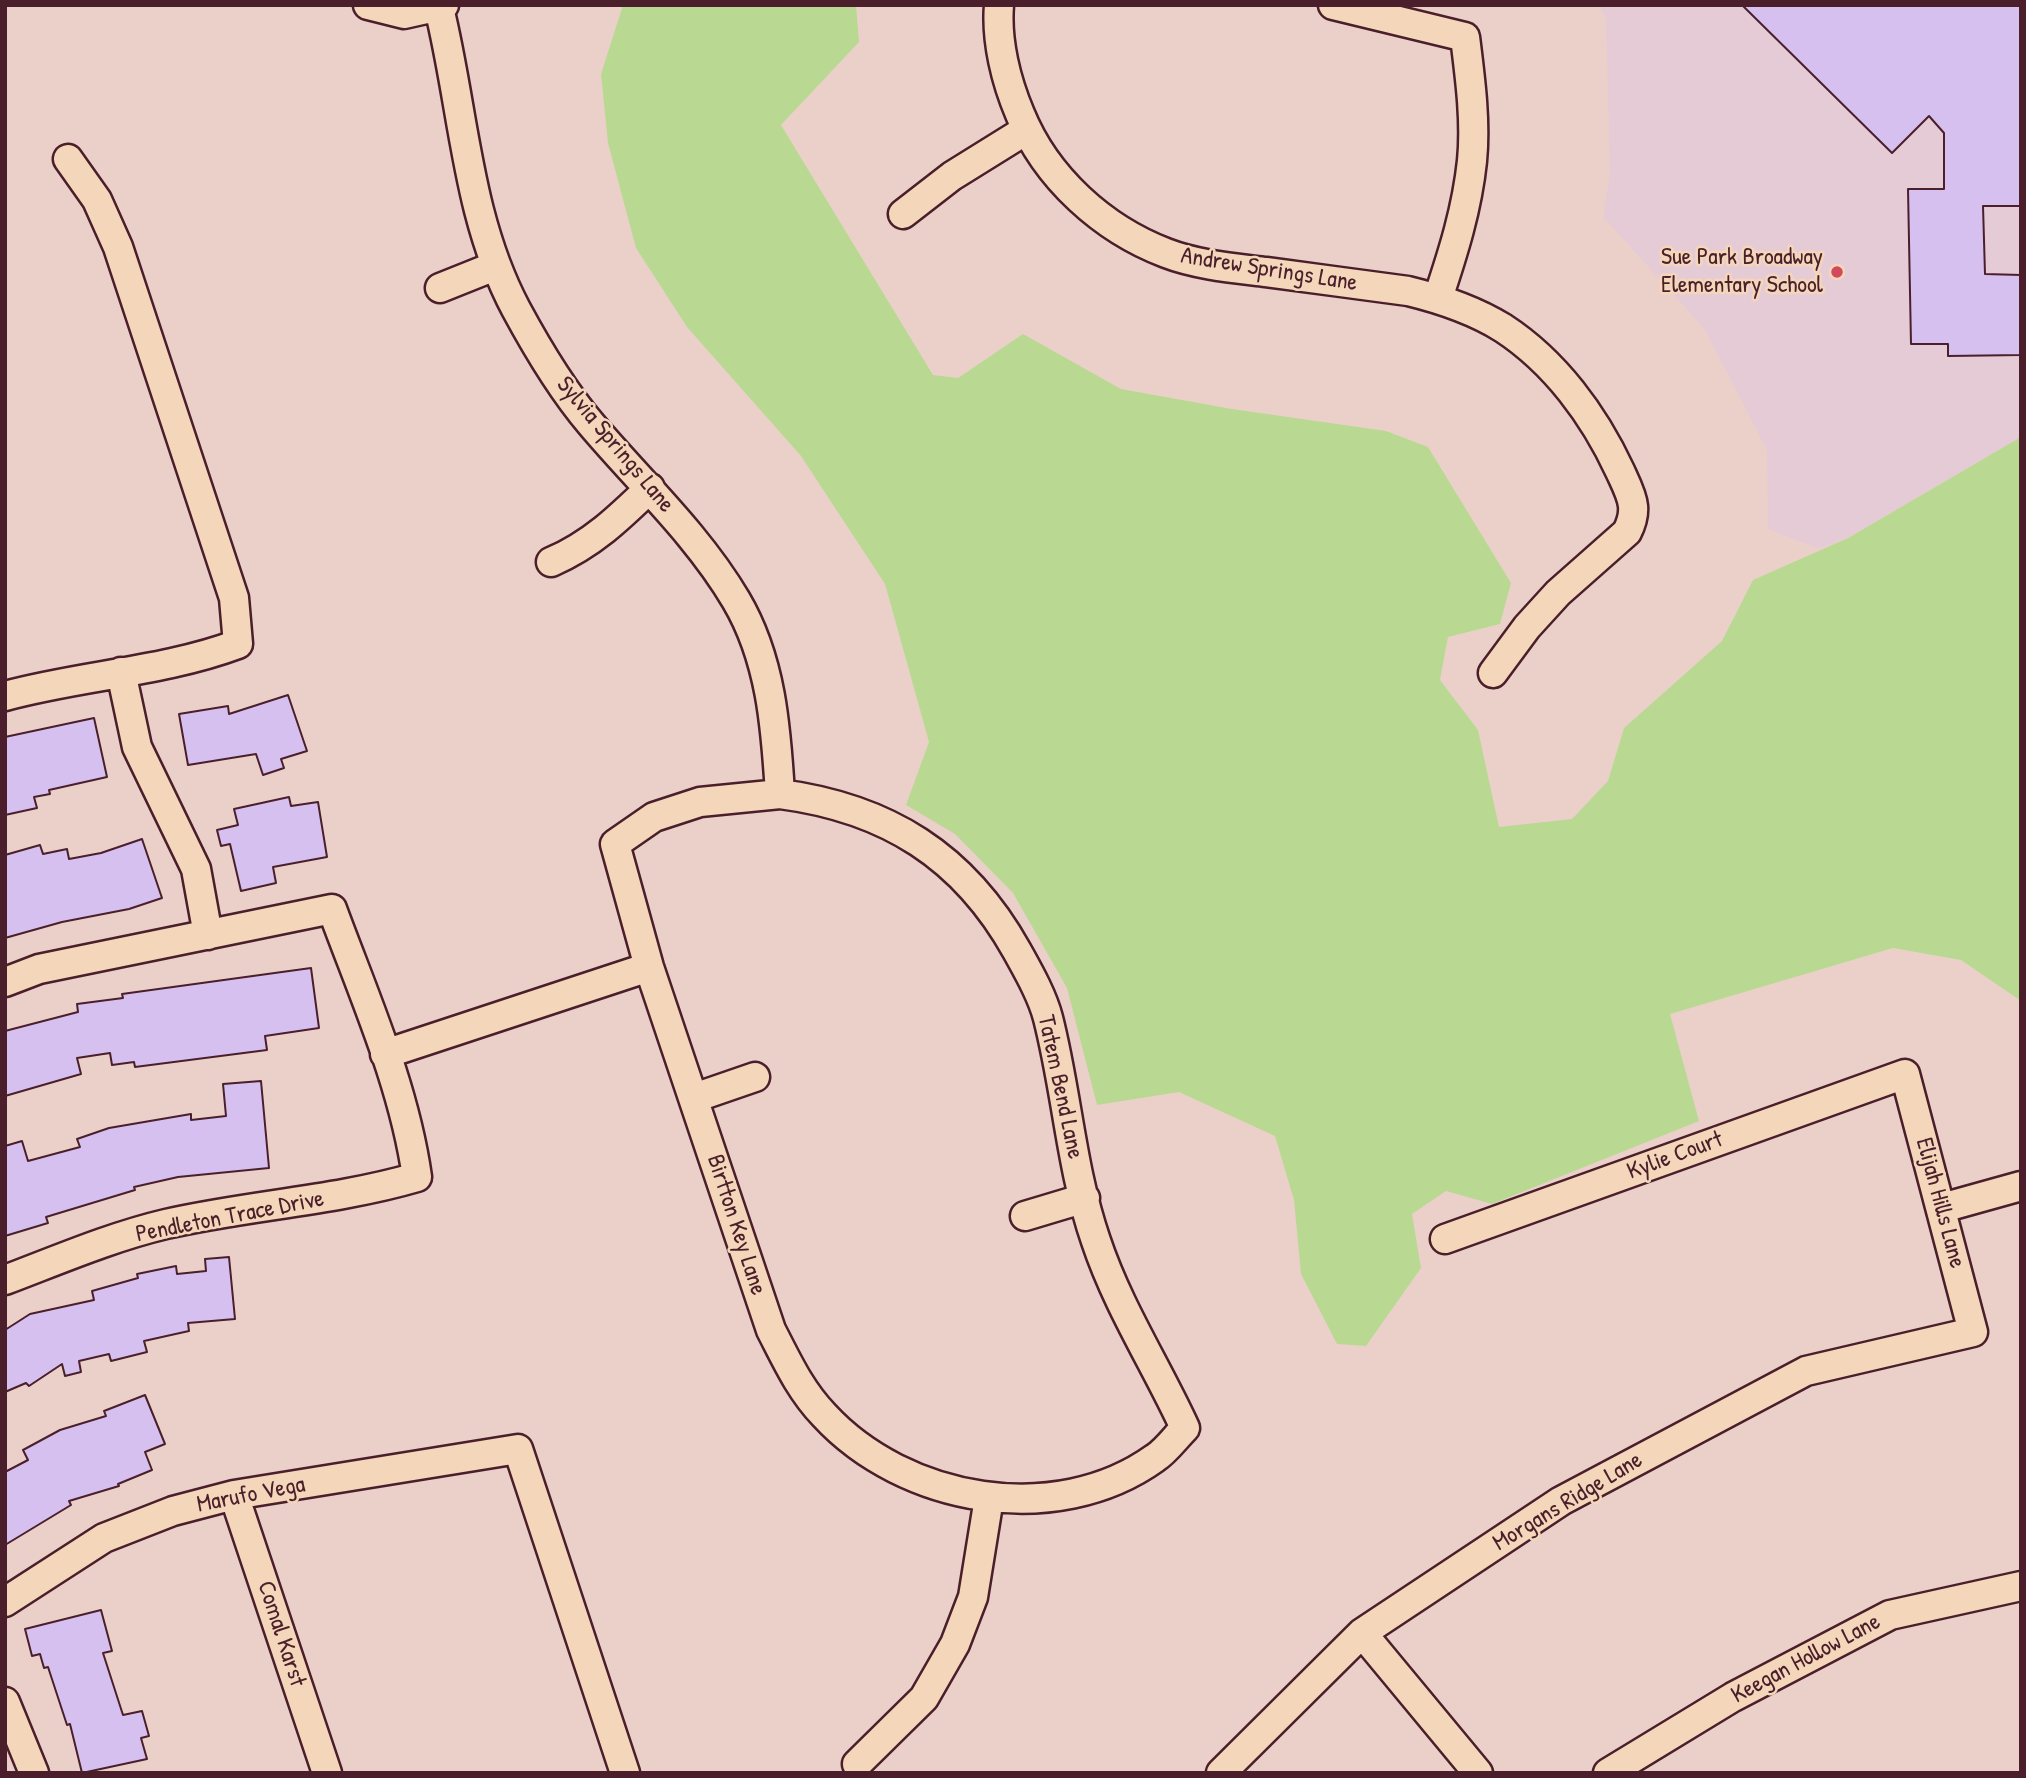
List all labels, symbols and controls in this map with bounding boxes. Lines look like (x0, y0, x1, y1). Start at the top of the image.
street label: Andrew Springs Lane (1179, 242, 1359, 298)
place label: Sue Park Broadway Elementary School (1661, 244, 1823, 300)
marker: Sue Park Broadway Elementary School (1829, 264, 1845, 280)
street label: Sylvia Springs Lane (550, 371, 680, 519)
street label: Tatem Bend Lane (1031, 1012, 1089, 1162)
street label: Kylie Court (1623, 1125, 1727, 1187)
street label: Elijah Hills Lane (1909, 1135, 1971, 1271)
street label: Birtton Key Lane (700, 1151, 772, 1299)
street label: Pendleton Trace Drive (134, 1185, 326, 1249)
street label: Morgans Ridge Lane (1488, 1446, 1648, 1558)
street label: Marufo Vega (195, 1470, 307, 1520)
street label: Comal Karst (250, 1578, 312, 1690)
street label: Keegan Hollow Lane (1727, 1608, 1885, 1710)

